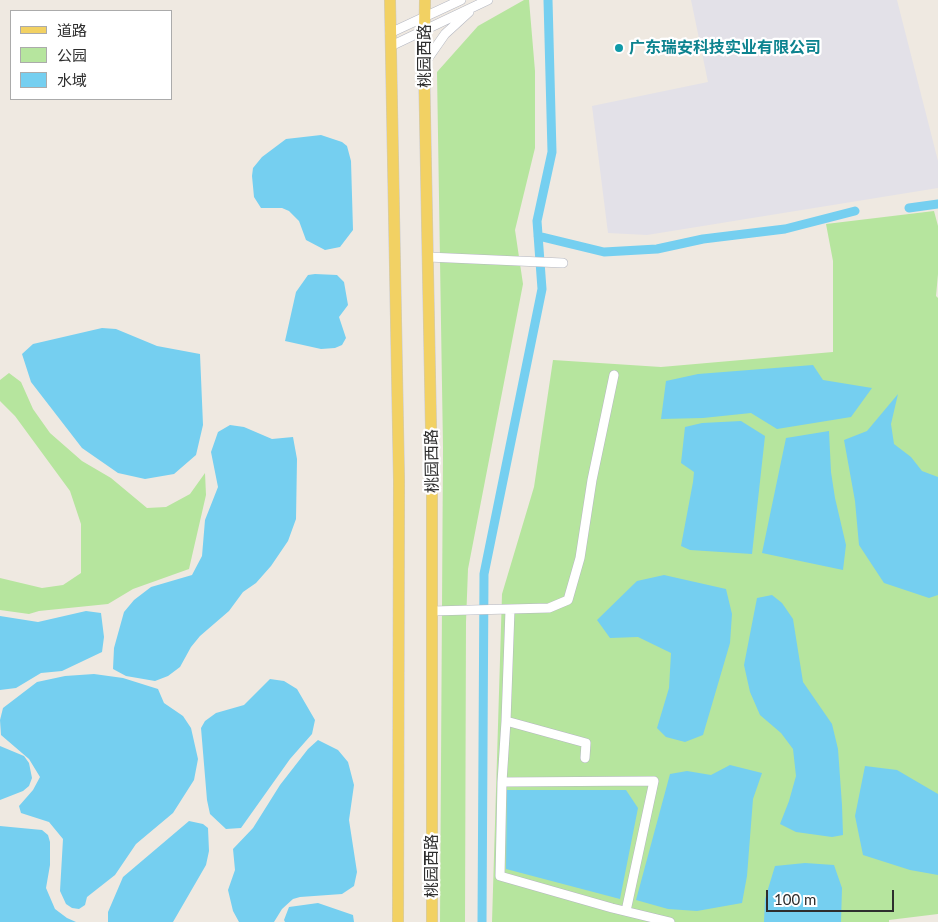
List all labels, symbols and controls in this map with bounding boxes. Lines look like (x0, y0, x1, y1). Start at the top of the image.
legend (10, 10, 172, 100)
text: 道路 (57, 21, 87, 39)
street label: 桃园西路 (415, 24, 435, 88)
place label: 广东瑞安科技实业有限公司 (629, 38, 821, 58)
marker: 广东瑞安科技实业有限公司 (613, 42, 625, 54)
text: 公园 (57, 46, 87, 64)
text: 水域 (57, 71, 87, 89)
street label: 桃园西路 (422, 429, 442, 493)
street label: 桃园西路 (422, 834, 442, 898)
scale bar (768, 880, 896, 912)
text: 100 m (774, 890, 816, 908)

